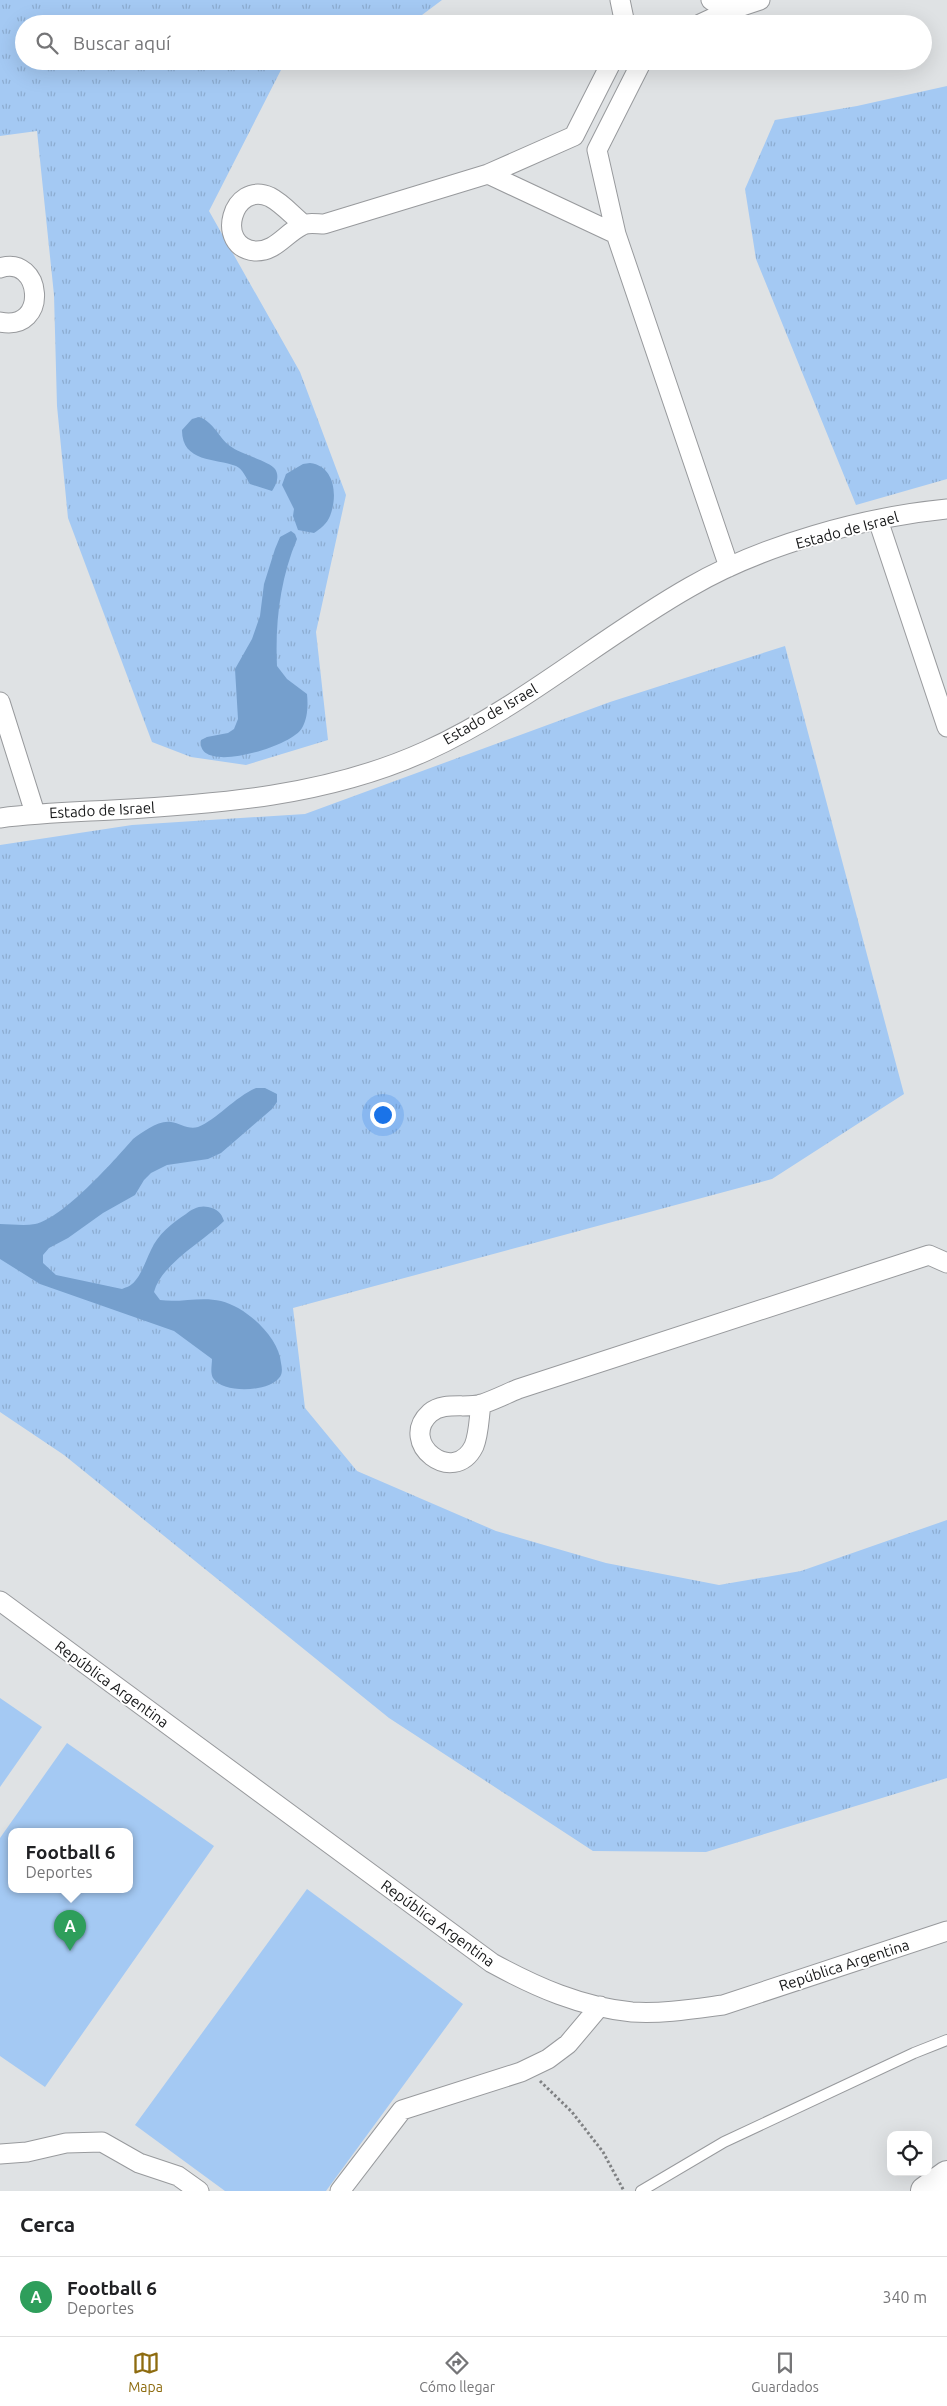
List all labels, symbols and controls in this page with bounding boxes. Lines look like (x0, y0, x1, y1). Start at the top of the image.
search box (15, 15, 932, 70)
icon: search (33, 29, 61, 57)
text: Buscar aquí (73, 32, 171, 54)
street label: Estado de Israel (794, 508, 900, 552)
street label: Estado de Israel (440, 680, 540, 748)
street label: Estado de Israel (49, 799, 155, 821)
your location (370, 1102, 396, 1128)
street label: República Argentina (52, 1637, 172, 1731)
popup (8, 1828, 133, 1893)
text: Football 6 (25, 1841, 116, 1863)
text: Deportes (25, 1863, 92, 1881)
street label: República Argentina (378, 1876, 498, 1970)
pin: A (54, 1910, 86, 1951)
street label: República Argentina (777, 1936, 911, 1994)
map controls (887, 2131, 932, 2176)
button: locate (887, 2131, 932, 2176)
text: Cerca (20, 2212, 75, 2236)
text: Football 6 (67, 2277, 157, 2299)
text: A (30, 2288, 42, 2306)
text: 340 m (882, 2288, 927, 2306)
text: Deportes (67, 2299, 134, 2317)
tab: Mapa (128, 2349, 163, 2395)
tab: Cómo llegar (419, 2349, 495, 2395)
tab: Guardados (751, 2349, 819, 2395)

